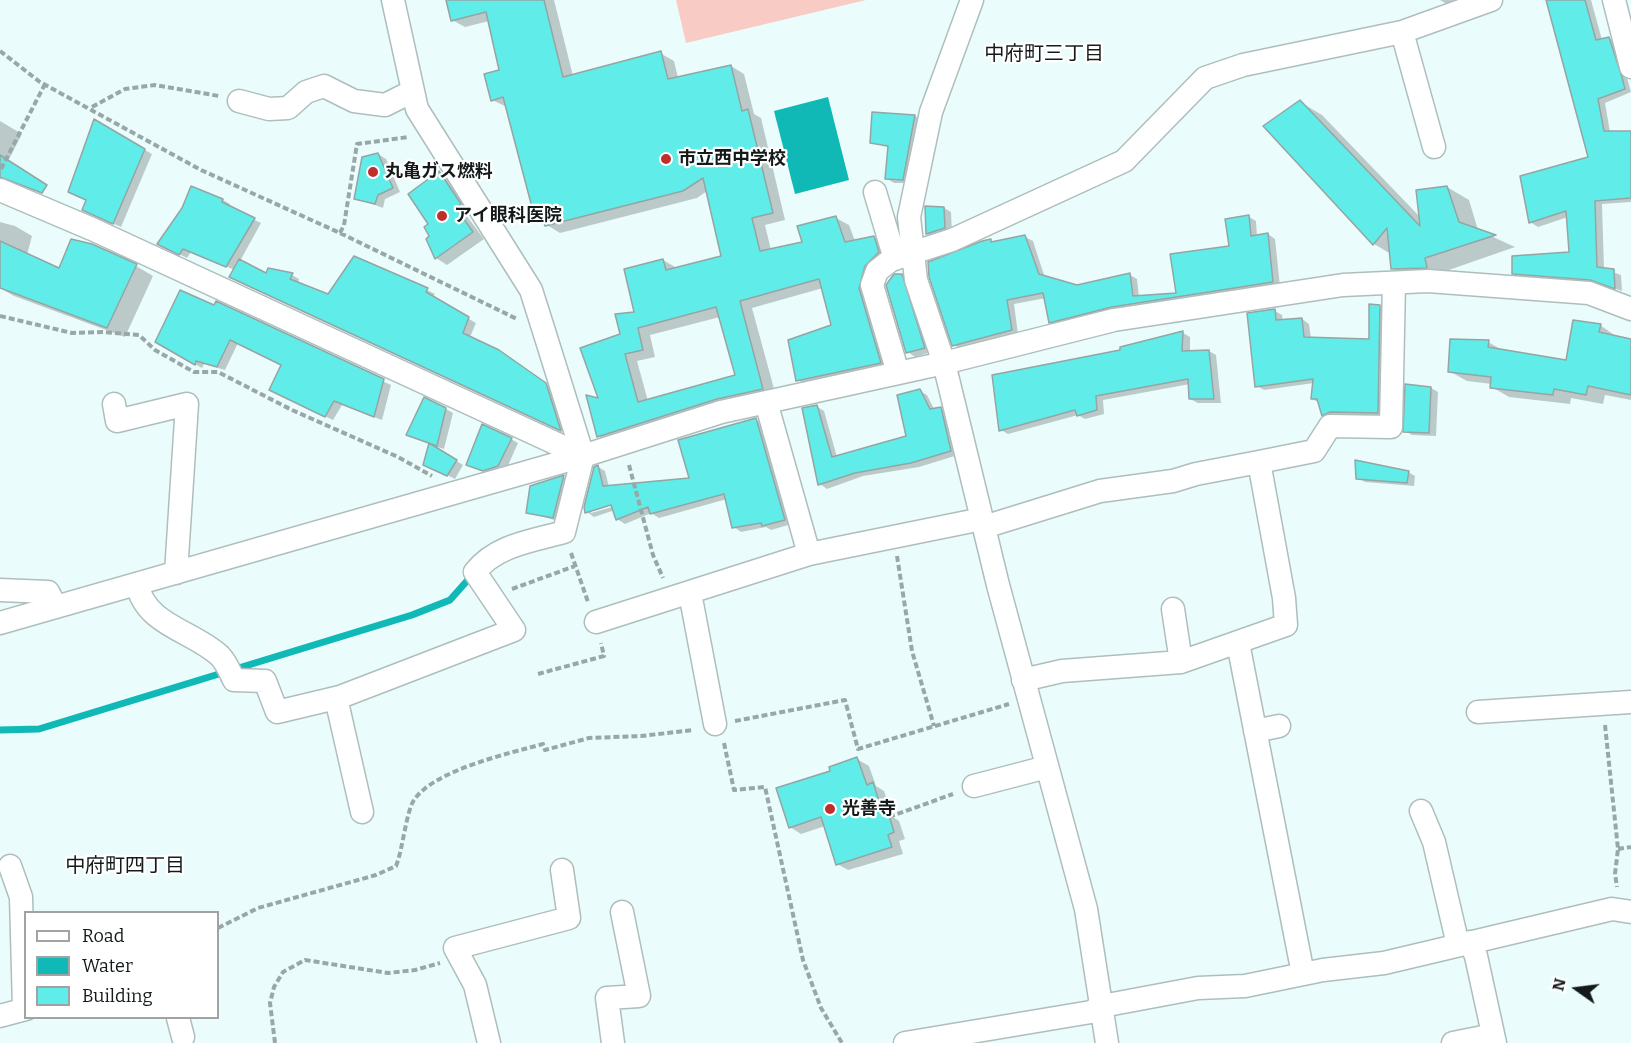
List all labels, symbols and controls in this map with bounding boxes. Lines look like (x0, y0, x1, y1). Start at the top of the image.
district label: 中府町三丁目 (984, 42, 1104, 66)
place label: 市立西中学校 (678, 148, 786, 170)
marker: 市立西中学校 (659, 152, 673, 166)
place label: 丸亀ガス燃料 (385, 161, 493, 183)
marker: 丸亀ガス燃料 (366, 165, 380, 179)
place label: アイ眼科医院 (454, 205, 562, 227)
marker: アイ眼科医院 (435, 209, 449, 223)
place label: 光善寺 (842, 798, 896, 820)
marker: 光善寺 (823, 802, 837, 816)
district label: 中府町四丁目 (65, 854, 185, 878)
legend (24, 911, 219, 1019)
text: Road (82, 925, 124, 947)
text: Water (82, 955, 133, 977)
north arrow (1547, 959, 1607, 1019)
text: N (1548, 976, 1570, 993)
text: Building (82, 985, 153, 1007)

